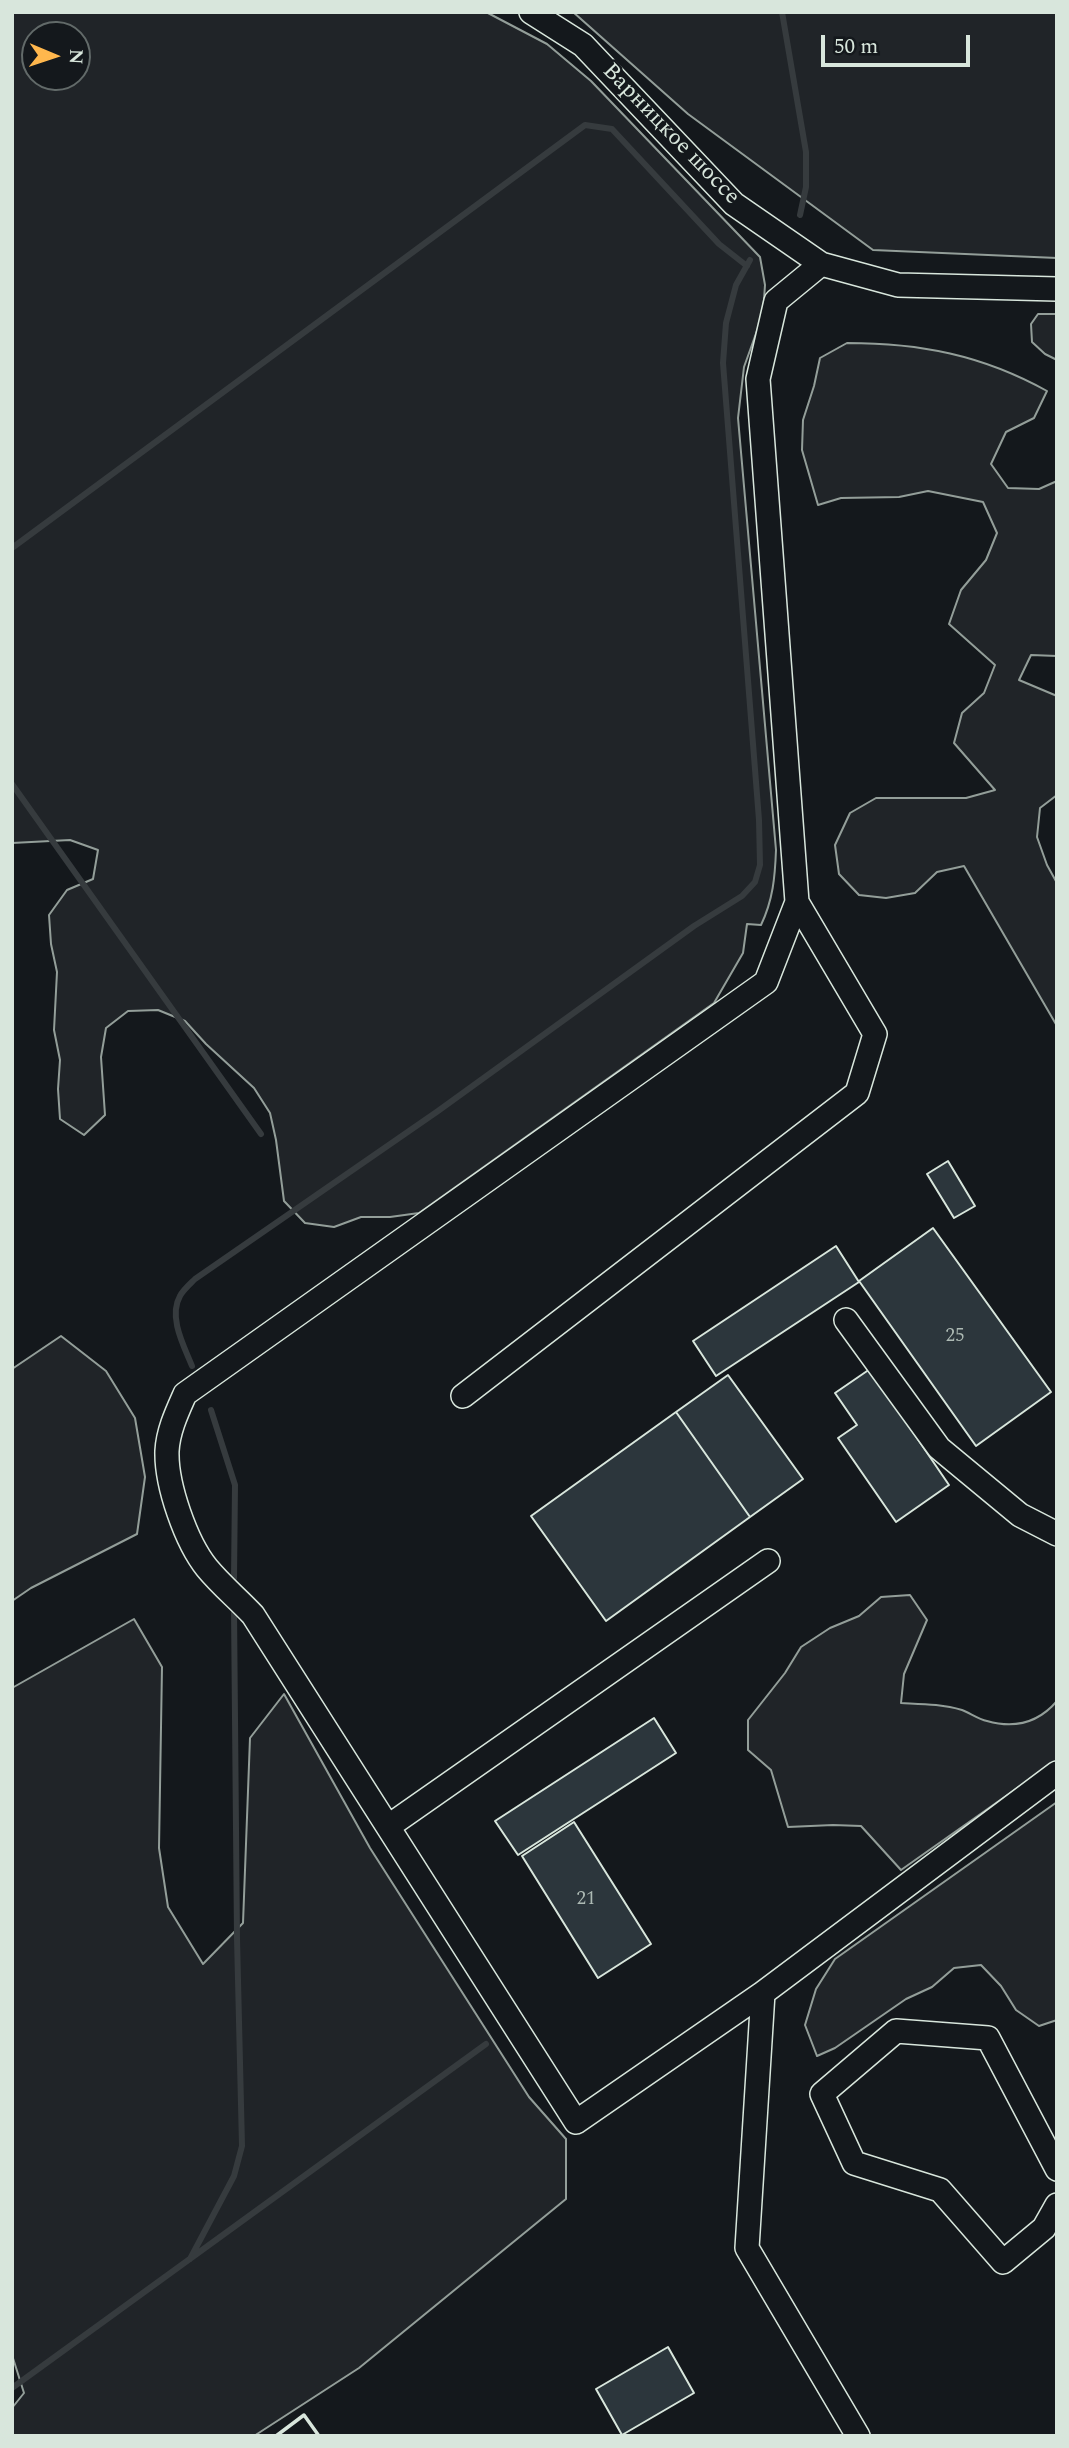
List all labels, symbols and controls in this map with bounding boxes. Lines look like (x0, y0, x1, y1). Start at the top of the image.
north arrow (21, 21, 91, 91)
scale bar (824, 21, 973, 65)
text: 50 m (834, 31, 878, 63)
text: N (61, 48, 90, 65)
street label: Варницкое шоссе (595, 58, 745, 212)
house number: 25 (946, 1326, 964, 1348)
house number: 21 (577, 1889, 595, 1911)

